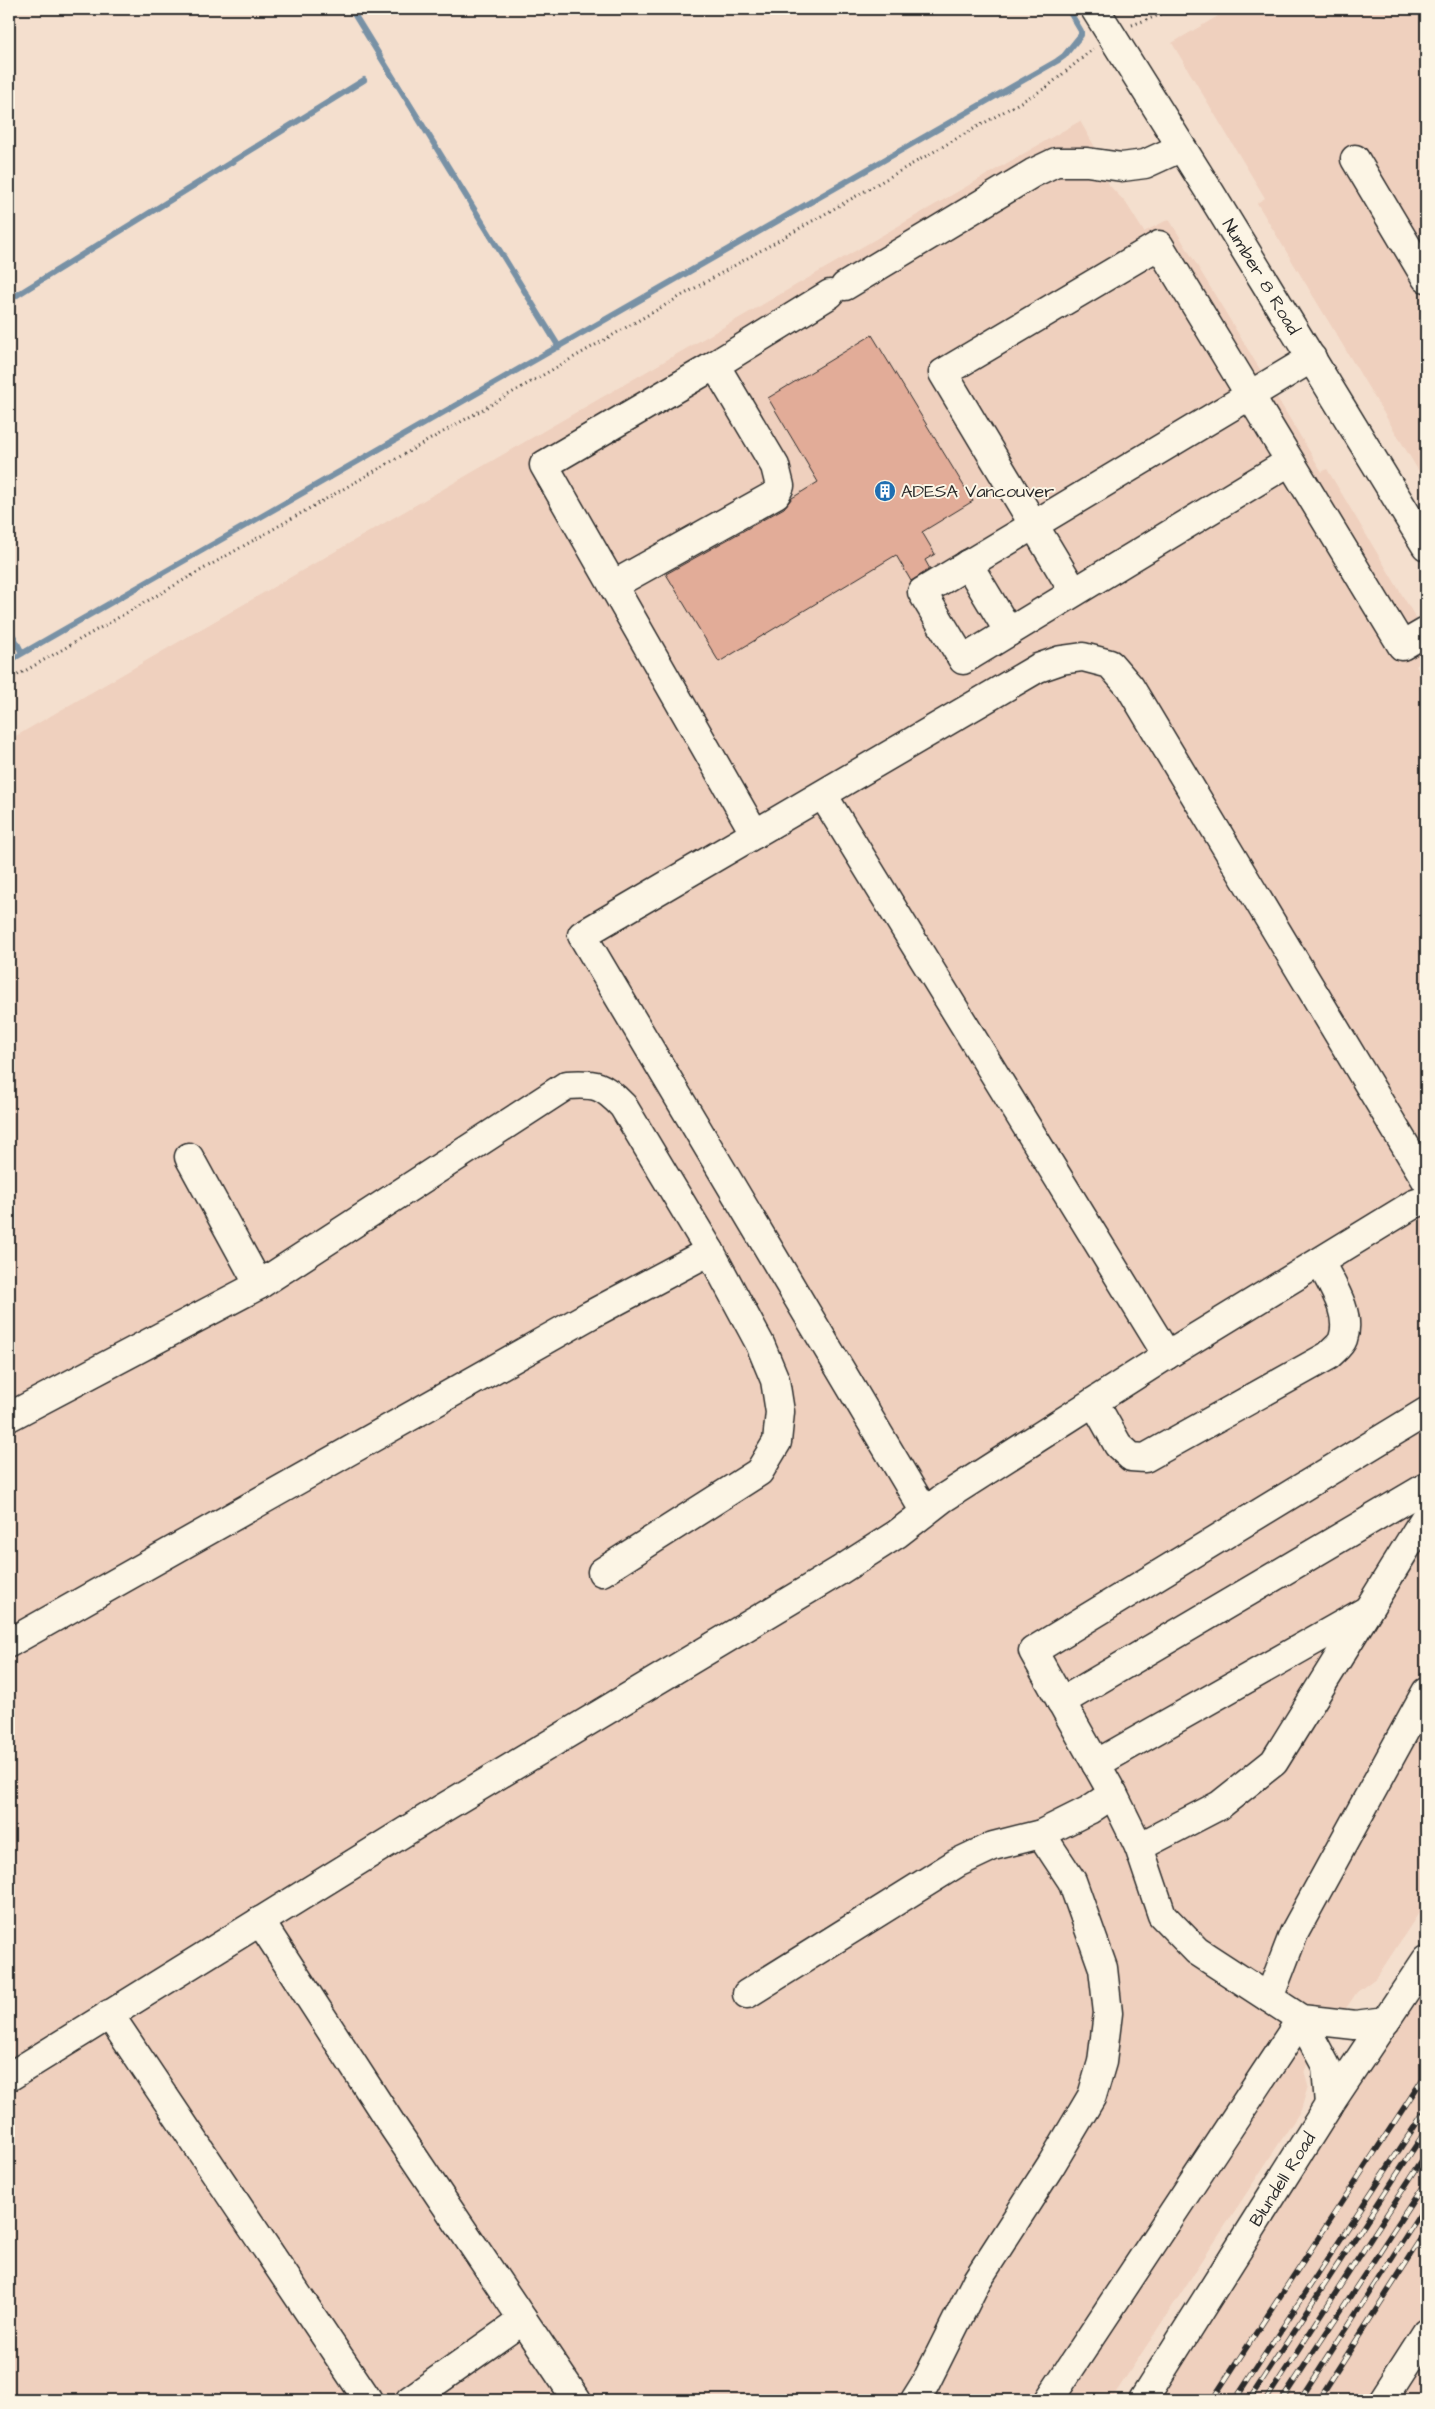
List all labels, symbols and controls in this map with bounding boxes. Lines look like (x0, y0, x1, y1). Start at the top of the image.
street label: Number 8 Road (1216, 214, 1306, 339)
building icon: ADESA Vancouver (873, 479, 897, 503)
place label: ADESA Vancouver (901, 479, 1054, 504)
street label: Blundell Road (1244, 2128, 1322, 2231)

